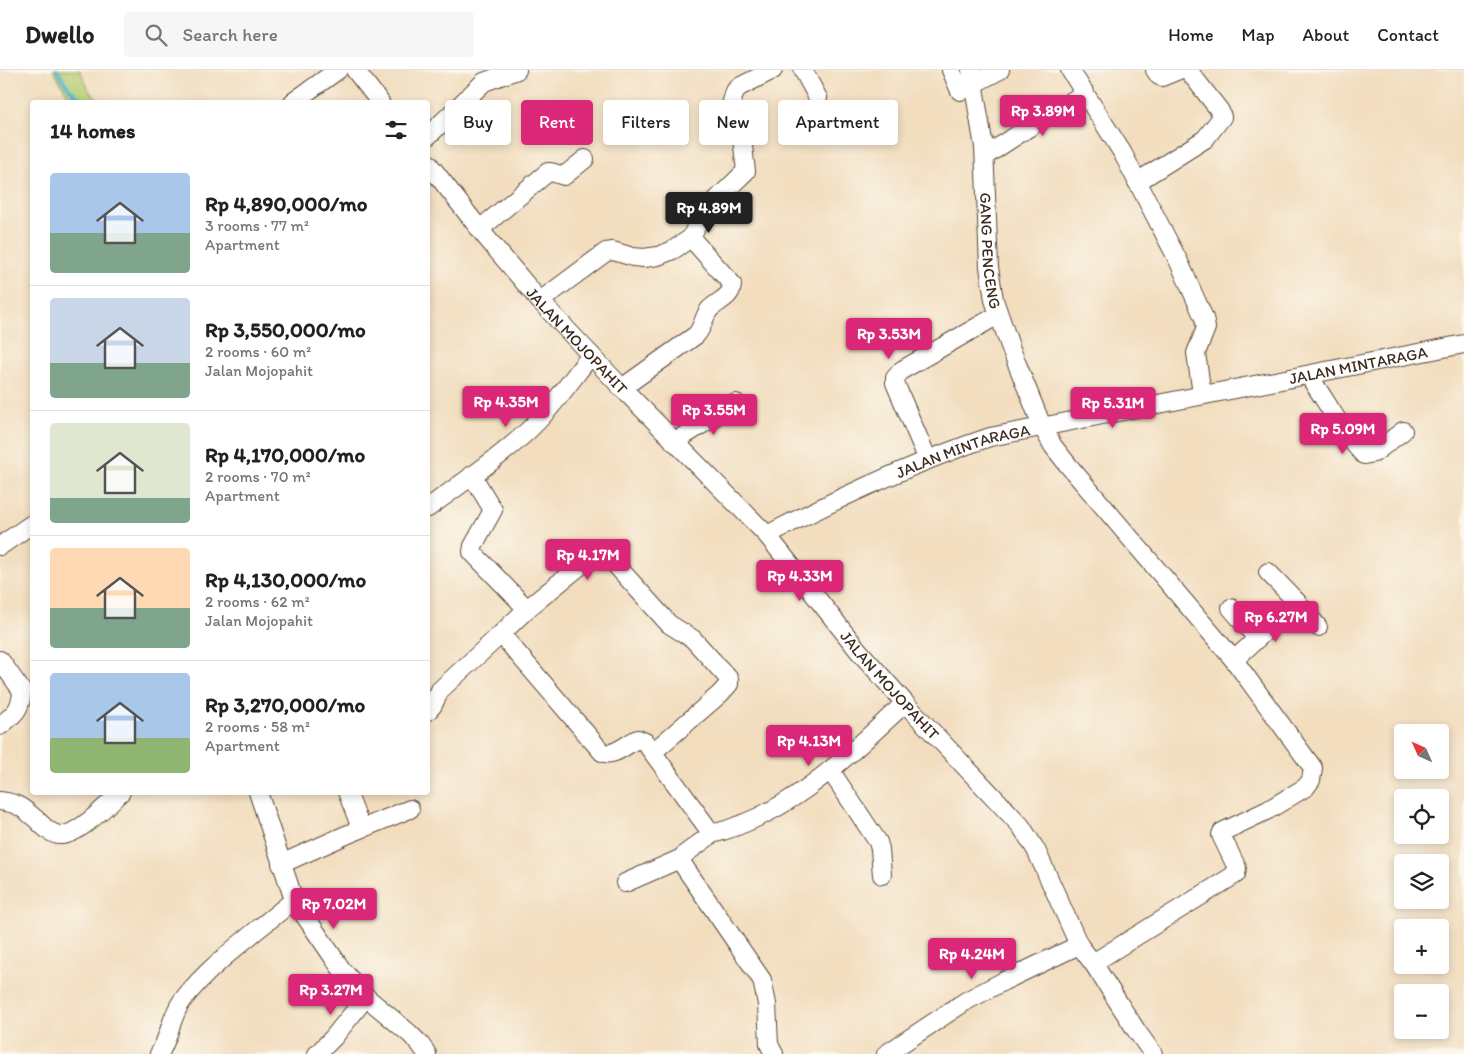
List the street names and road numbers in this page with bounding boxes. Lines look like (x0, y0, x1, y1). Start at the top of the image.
street label: GANG PENCENG (976, 192, 1006, 311)
street label: JALAN MOJOPAHIT (523, 283, 632, 398)
street label: JALAN MINTARAGA (1287, 342, 1429, 388)
street label: JALAN MINTARAGA (893, 420, 1031, 482)
street label: JALAN MOJOPAHIT (837, 627, 944, 743)

